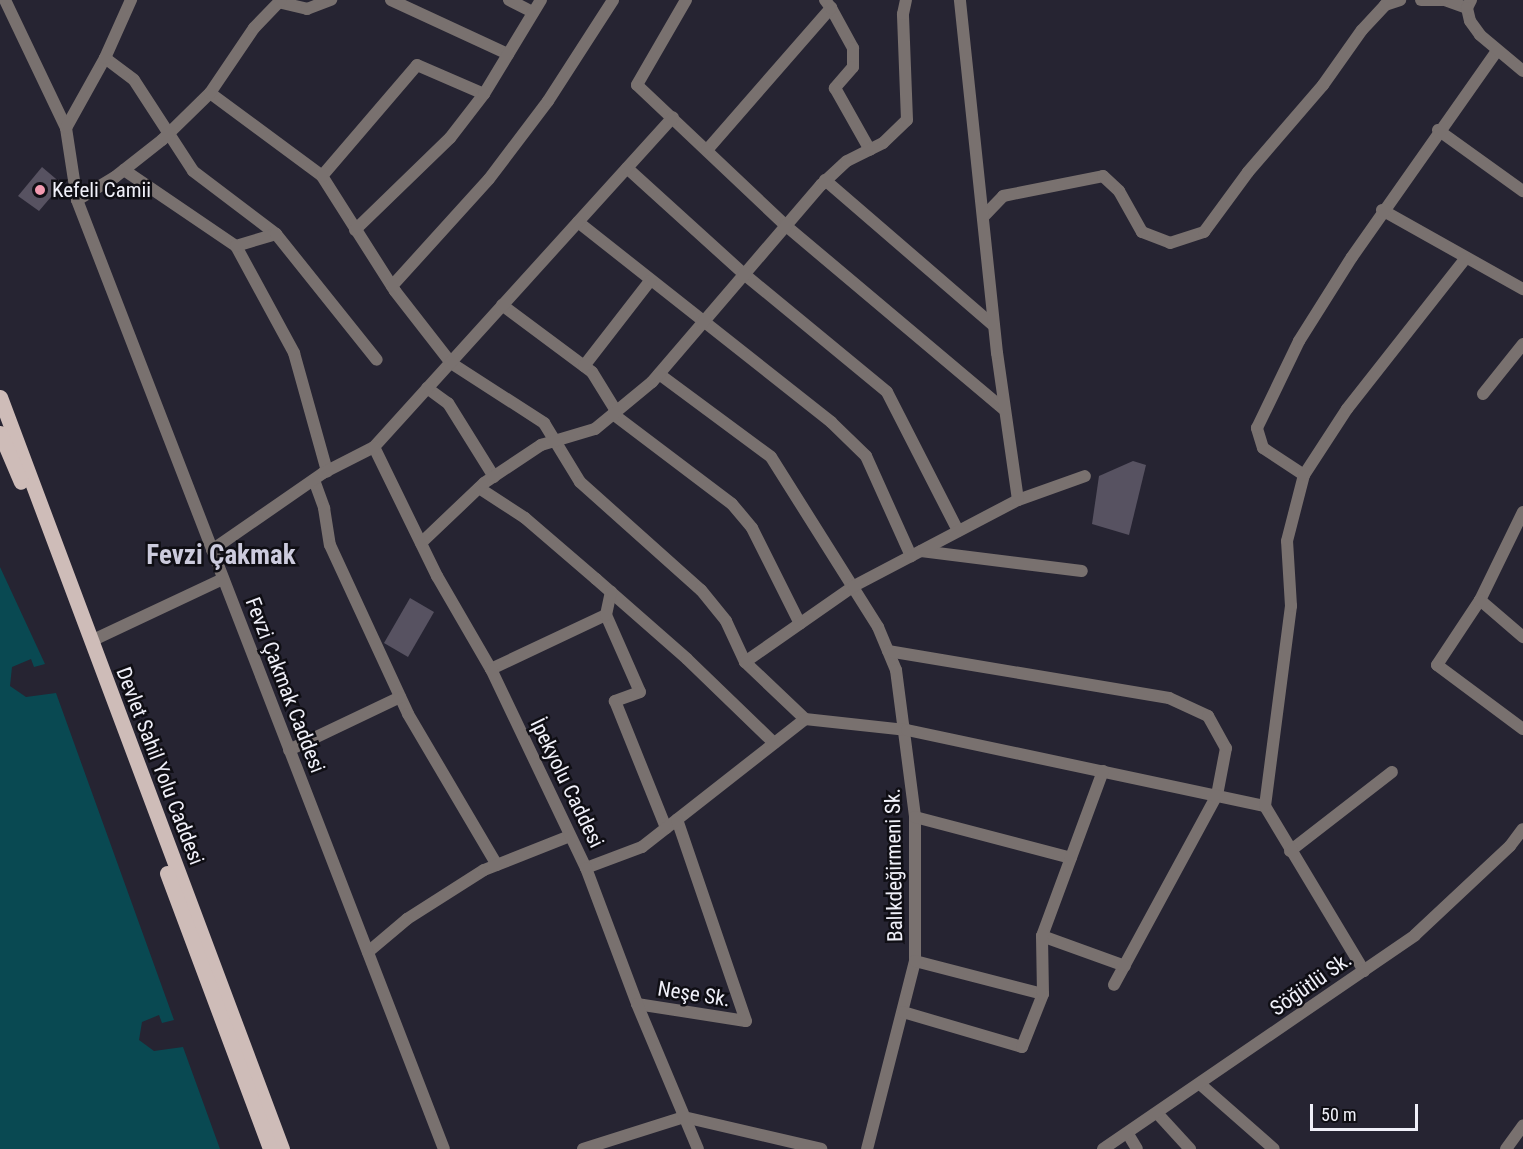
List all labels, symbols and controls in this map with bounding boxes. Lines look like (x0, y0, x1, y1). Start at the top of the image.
place label: Kefeli Camii (52, 177, 151, 203)
marker: Kefeli Camii (33, 183, 47, 197)
district label: Fevzi Çakmak (146, 540, 296, 572)
street label: Fevzi Çakmak Caddesi (240, 594, 330, 776)
street label: Devlet Sahil Yolu Caddesi (111, 664, 209, 868)
street label: İpekyolu Caddesi (525, 714, 609, 852)
street label: Balıkdeğirmeni Sk. (880, 788, 908, 942)
street label: Söğütlü Sk. (1265, 947, 1357, 1021)
street label: Neşe Sk. (656, 976, 732, 1012)
scale bar (1313, 1092, 1421, 1130)
text: 50 m (1321, 1104, 1356, 1125)

